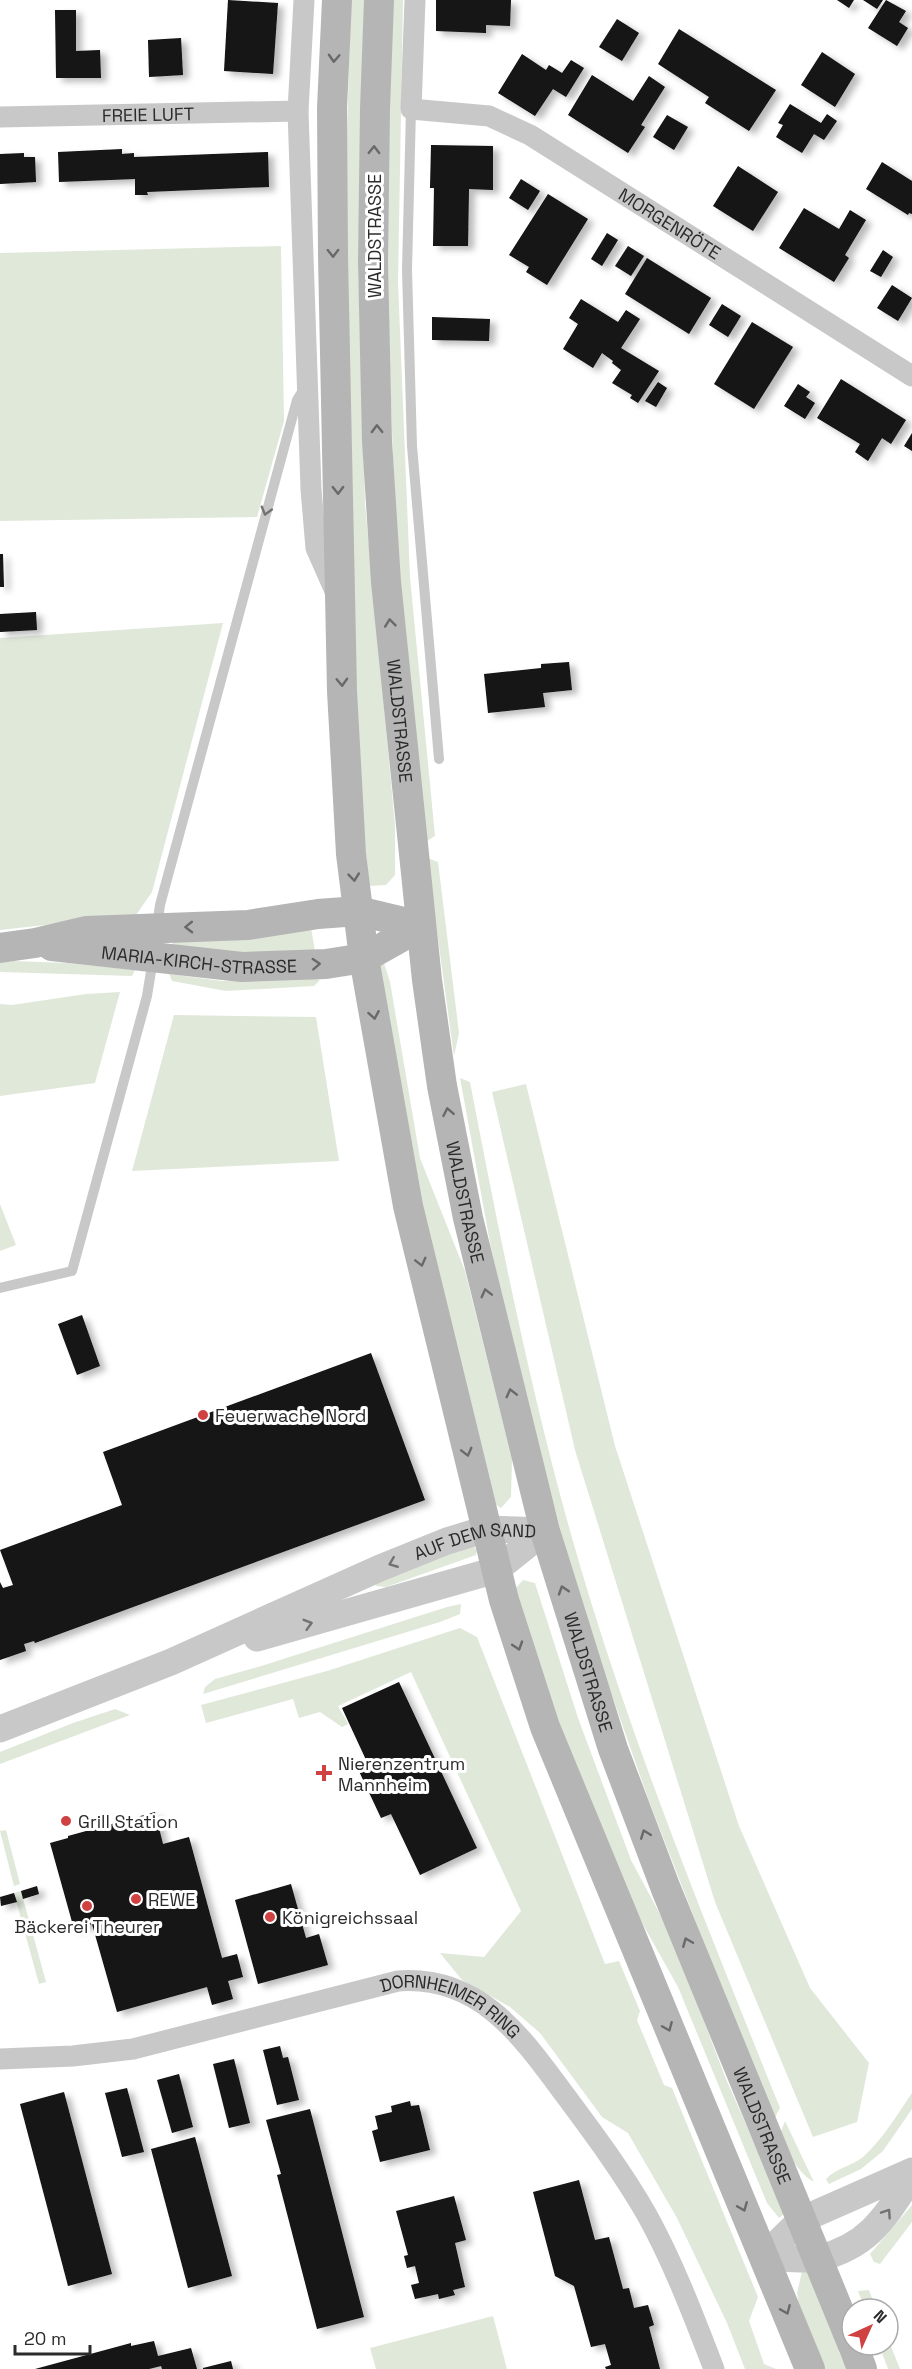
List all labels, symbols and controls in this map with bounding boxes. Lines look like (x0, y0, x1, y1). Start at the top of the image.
one-way arrow (328, 54, 341, 63)
street label: FREIE LUFT (102, 102, 195, 126)
one-way arrow (368, 145, 380, 154)
street label: WALDSTRASSE (363, 174, 386, 298)
street label: MORGENRÖTE (614, 182, 725, 264)
one-way arrow (326, 249, 339, 258)
one-way arrow (370, 424, 383, 433)
one-way arrow (331, 486, 344, 495)
one-way arrow (261, 506, 273, 516)
one-way arrow (384, 619, 397, 628)
street label: WALDSTRASSE (382, 658, 418, 784)
one-way arrow (336, 678, 348, 687)
one-way arrow (347, 872, 360, 881)
one-way arrow (185, 920, 194, 933)
street label: MARIA-KIRCH-STRASSE (100, 940, 297, 978)
one-way arrow (312, 958, 321, 971)
one-way arrow (367, 1010, 380, 1020)
one-way arrow (442, 1108, 455, 1118)
street label: WALDSTRASSE (442, 1139, 490, 1265)
one-way arrow (414, 1257, 427, 1267)
one-way arrow (481, 1288, 494, 1298)
one-way arrow (505, 1388, 518, 1398)
place label: Feuerwache Nord (215, 1404, 366, 1427)
marker: Feuerwache Nord (196, 1408, 210, 1422)
one-way arrow (460, 1447, 473, 1457)
street label: AUF DEM SAND (410, 1517, 536, 1565)
one-way arrow (388, 1556, 399, 1568)
one-way arrow (558, 1585, 570, 1596)
street label: WALDSTRASSE (559, 1609, 618, 1735)
one-way arrow (303, 1619, 313, 1631)
one-way arrow (511, 1640, 524, 1651)
place label: Nierenzentrum Mannheim (338, 1752, 465, 1796)
marker: Nierenzentrum Mannheim (315, 1764, 333, 1782)
place label: Grill Station (78, 1810, 178, 1833)
marker: Grill Station (59, 1814, 73, 1828)
one-way arrow (640, 1829, 653, 1840)
place label: REWE (148, 1888, 195, 1911)
marker: REWE (129, 1892, 143, 1906)
marker: Bäckerei Theurer (80, 1899, 94, 1913)
place label: Königreichssaal (282, 1906, 418, 1929)
marker: Königreichssaal (263, 1910, 277, 1924)
place label: Bäckerei Theurer (14, 1915, 160, 1938)
one-way arrow (682, 1937, 694, 1948)
street label: DORNHEIMER RING (377, 1969, 526, 2043)
one-way arrow (661, 2021, 673, 2032)
street label: WALDSTRASSE (729, 2064, 797, 2187)
one-way arrow (736, 2201, 748, 2212)
one-way arrow (880, 2209, 891, 2220)
north arrow (840, 2297, 900, 2357)
one-way arrow (779, 2304, 791, 2315)
text: N (869, 2306, 891, 2328)
scale bar (15, 2318, 90, 2356)
text: 20 m (24, 2327, 67, 2350)

